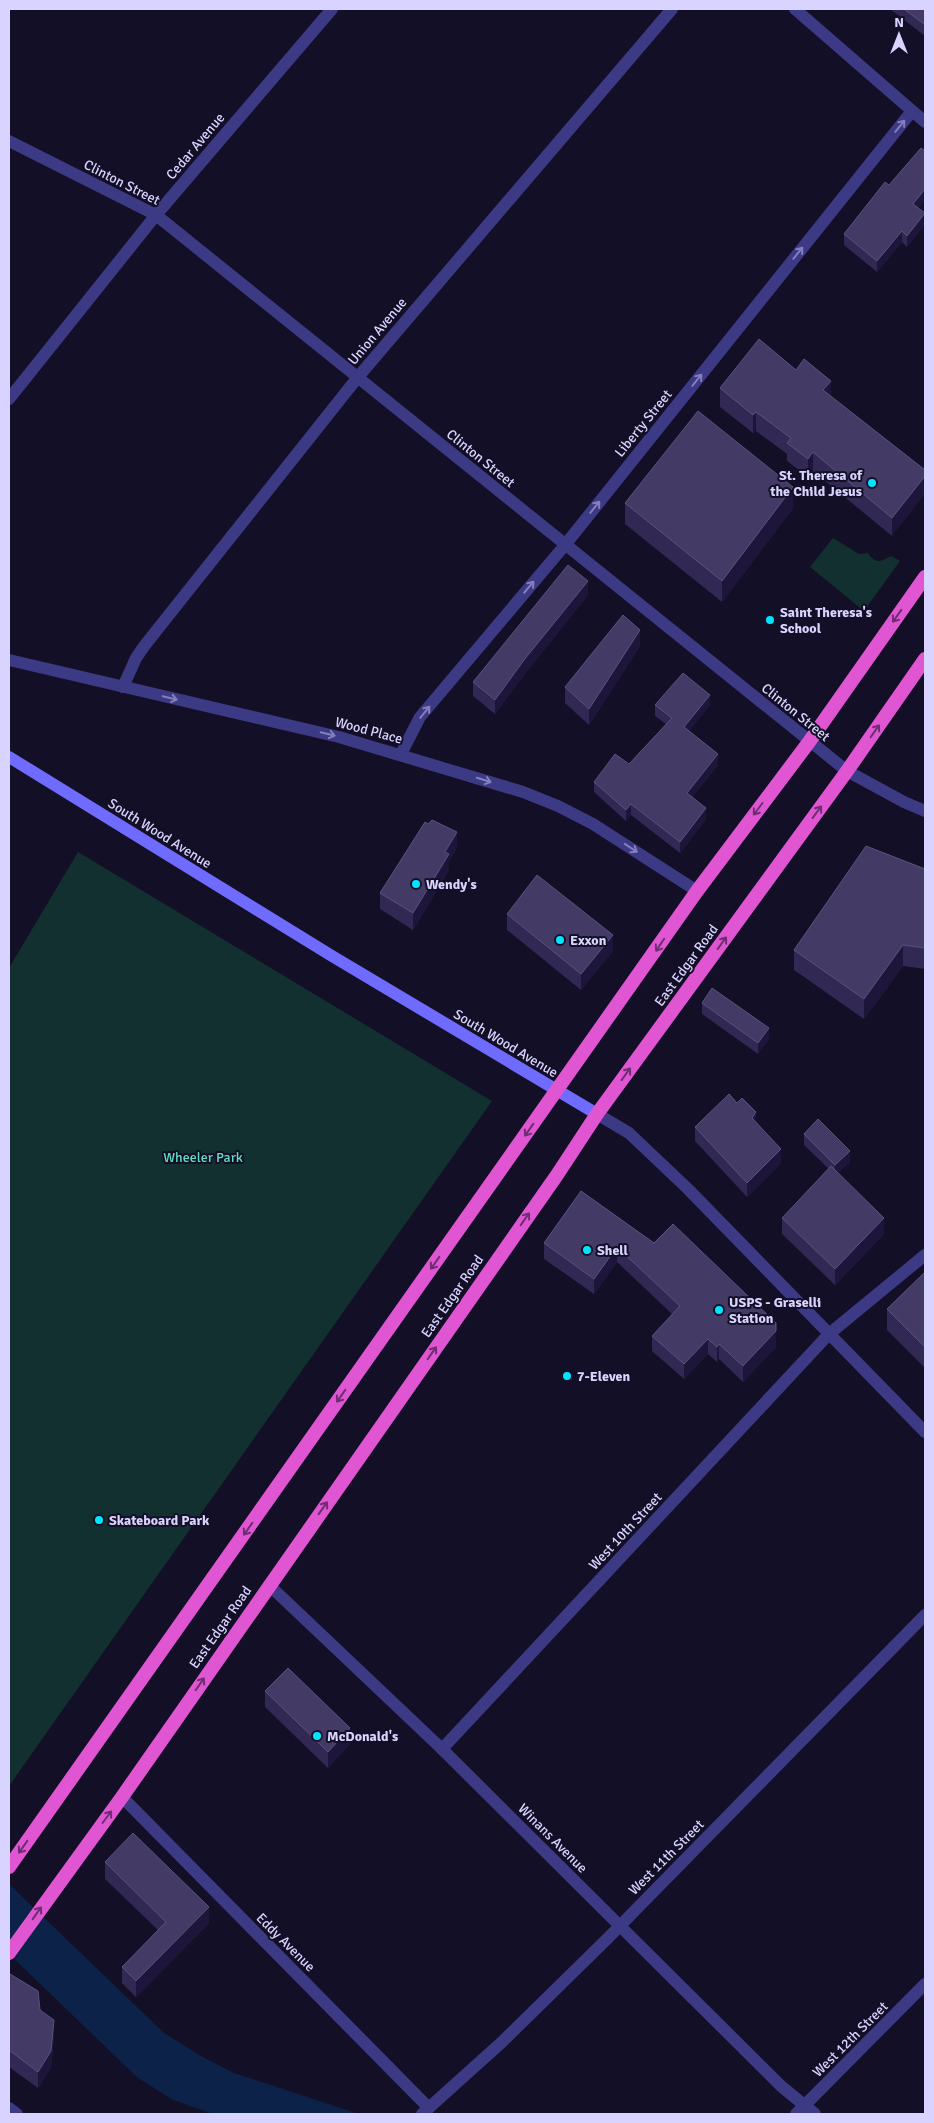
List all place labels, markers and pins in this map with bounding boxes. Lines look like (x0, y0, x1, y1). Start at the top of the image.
place label: St. Theresa of the Child Jesus (769, 467, 863, 500)
marker: St. Theresa of the Child Jesus (866, 477, 878, 489)
place label: Saint Theresa's School (780, 604, 872, 637)
marker: Saint Theresa's School (764, 614, 776, 626)
place label: Wendy's (426, 876, 477, 893)
marker: Wendy's (410, 878, 422, 890)
place label: Exxon (570, 932, 607, 949)
marker: Exxon (554, 934, 566, 946)
place label: Shell (597, 1242, 629, 1259)
marker: Shell (581, 1244, 593, 1256)
place label: USPS - Graselli Station (729, 1294, 821, 1327)
marker: USPS - Graselli Station (713, 1304, 725, 1316)
place label: 7-Eleven (577, 1368, 630, 1385)
marker: 7-Eleven (561, 1370, 573, 1382)
place label: Skateboard Park (109, 1512, 210, 1529)
marker: Skateboard Park (93, 1514, 105, 1526)
place label: McDonald's (327, 1728, 398, 1745)
marker: McDonald's (311, 1730, 323, 1742)

